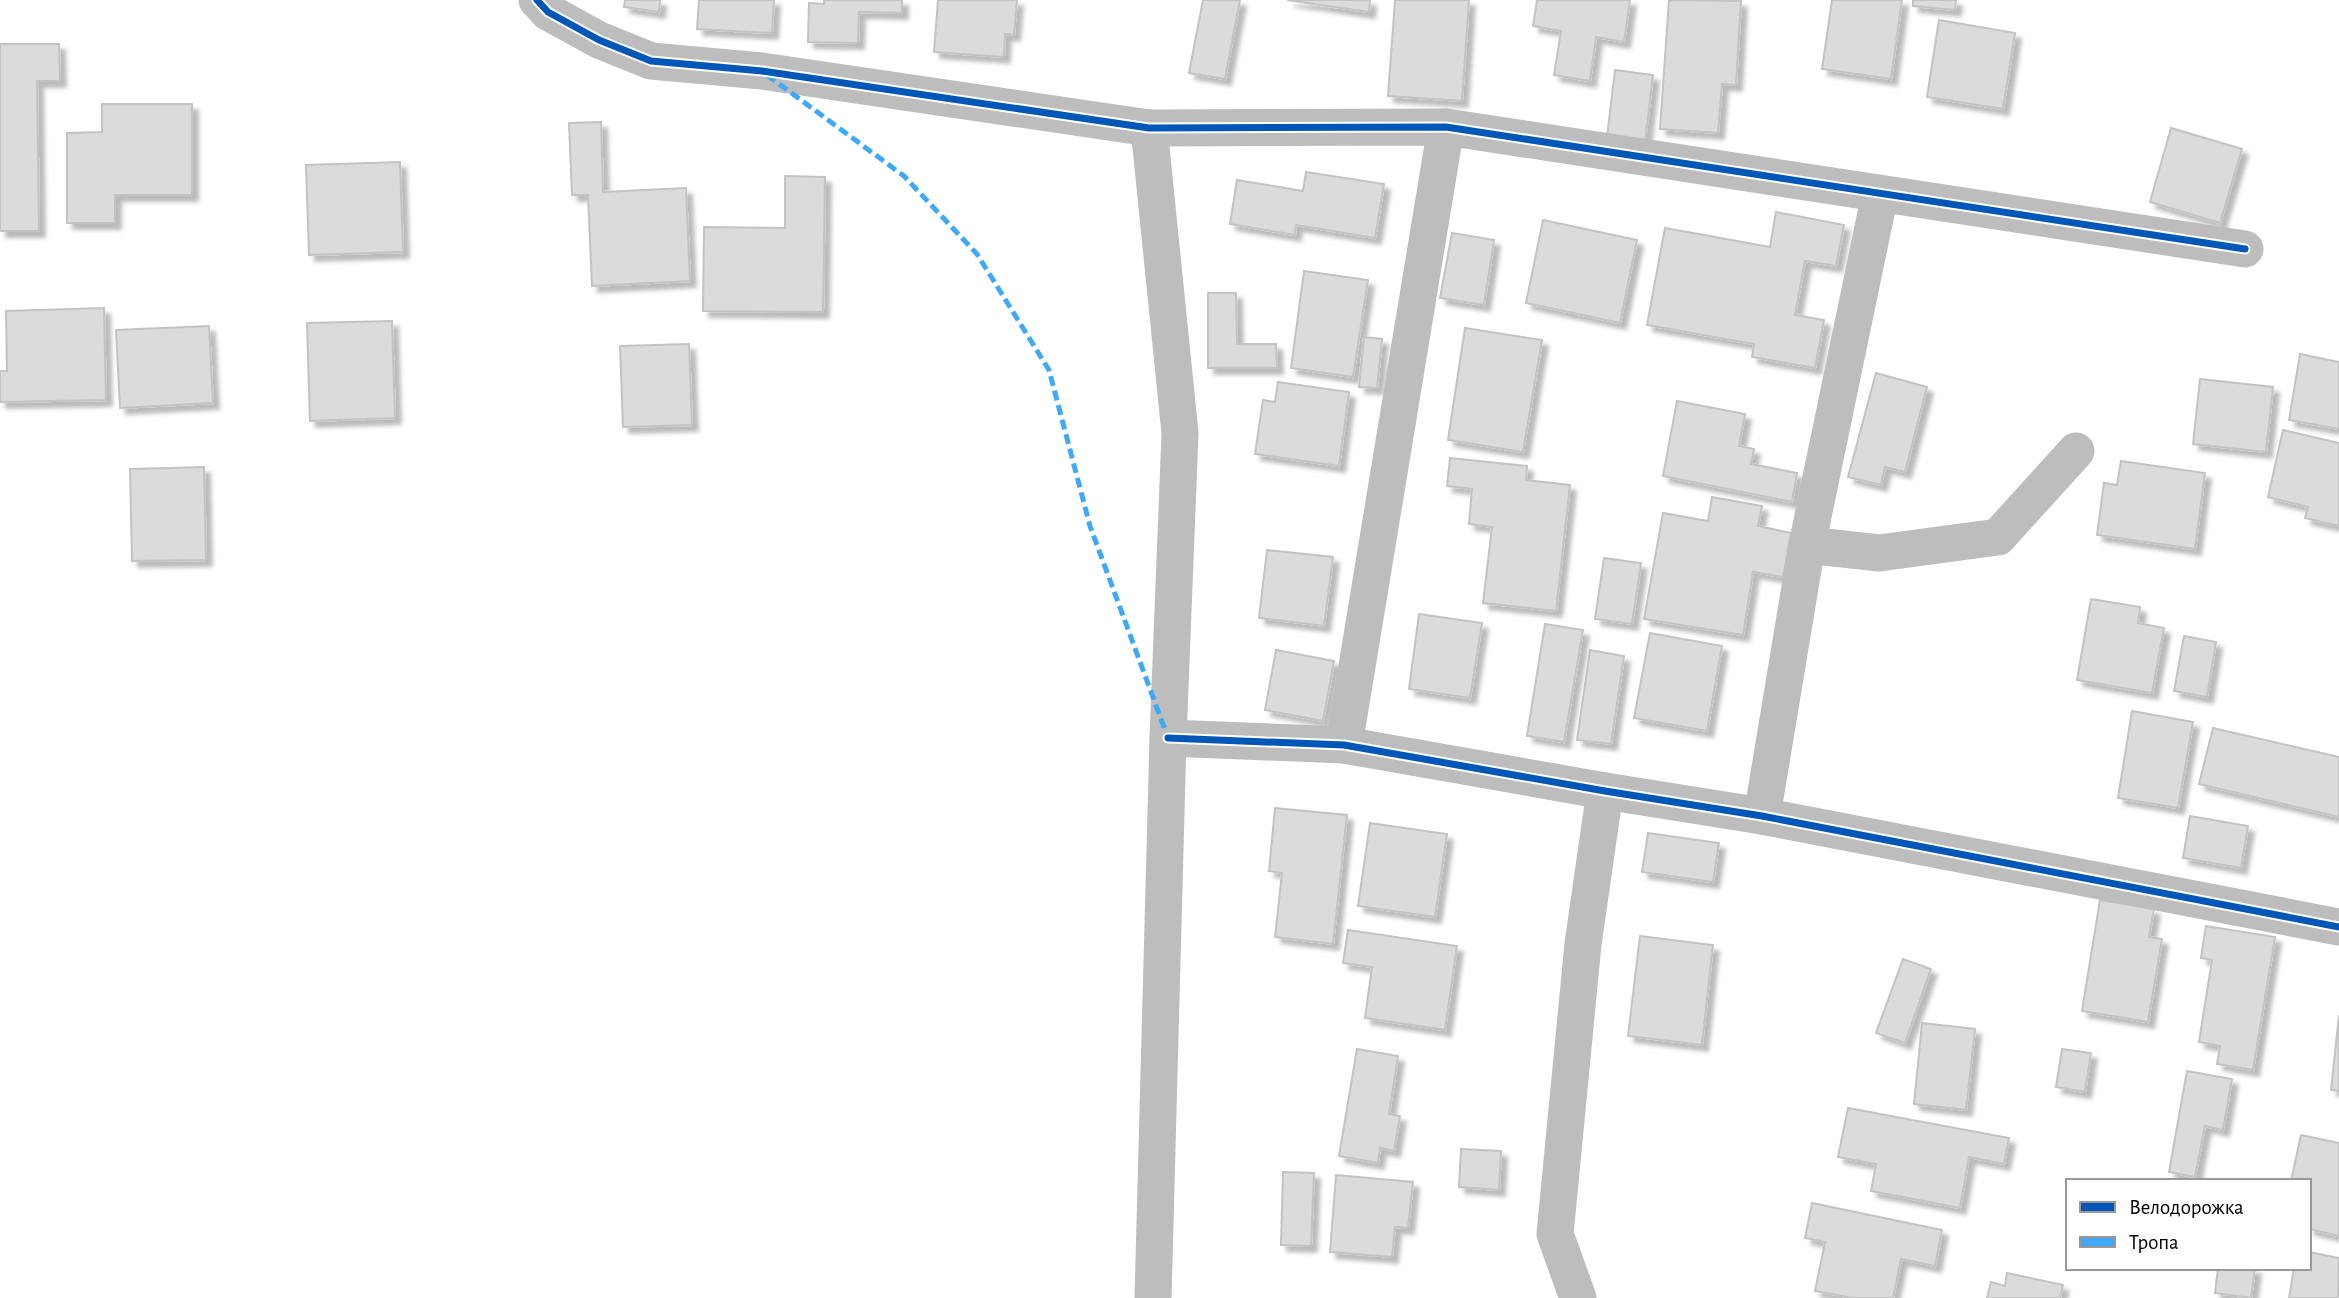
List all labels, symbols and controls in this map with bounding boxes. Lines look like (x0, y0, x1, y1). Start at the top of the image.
legend (2066, 1179, 2311, 1270)
text: Велодорожка (2129, 1197, 2244, 1218)
text: Тропа (2129, 1232, 2179, 1253)

